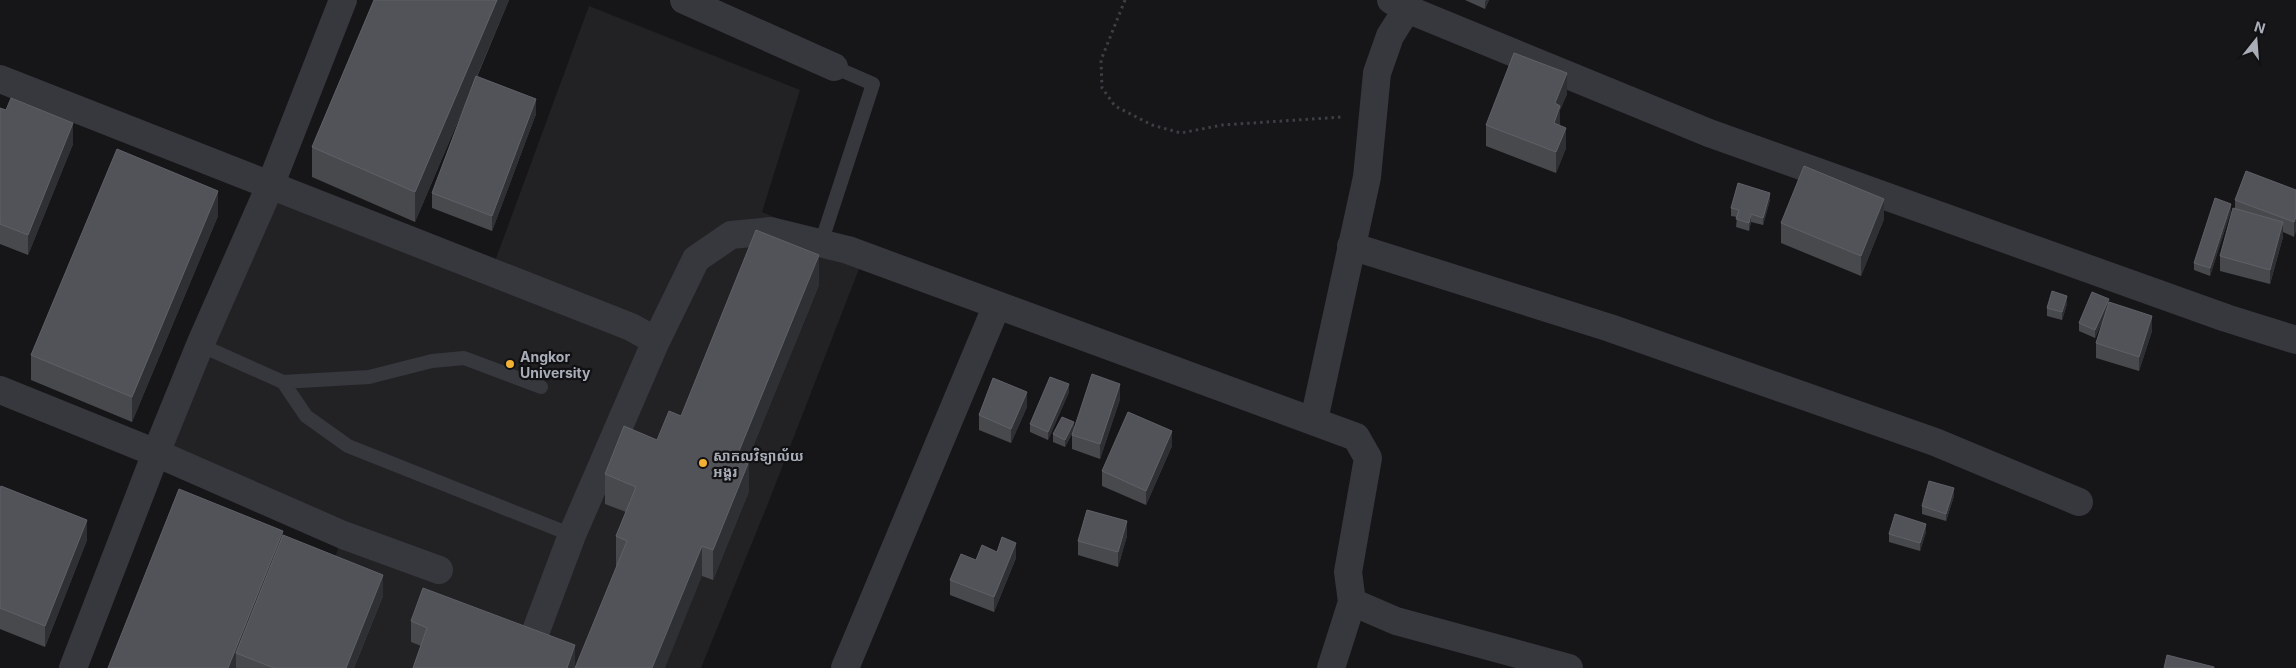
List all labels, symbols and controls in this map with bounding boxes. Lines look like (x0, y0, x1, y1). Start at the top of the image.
north arrow (2231, 15, 2281, 65)
text: N (2252, 17, 2268, 37)
place label: Angkor University (520, 348, 591, 381)
marker: Angkor University (504, 358, 516, 370)
place label: សាកលវិទ្យាល័យ អង្គរ (713, 447, 804, 481)
marker: សាកលវិទ្យាល័យ អង្គរ (697, 457, 709, 469)

